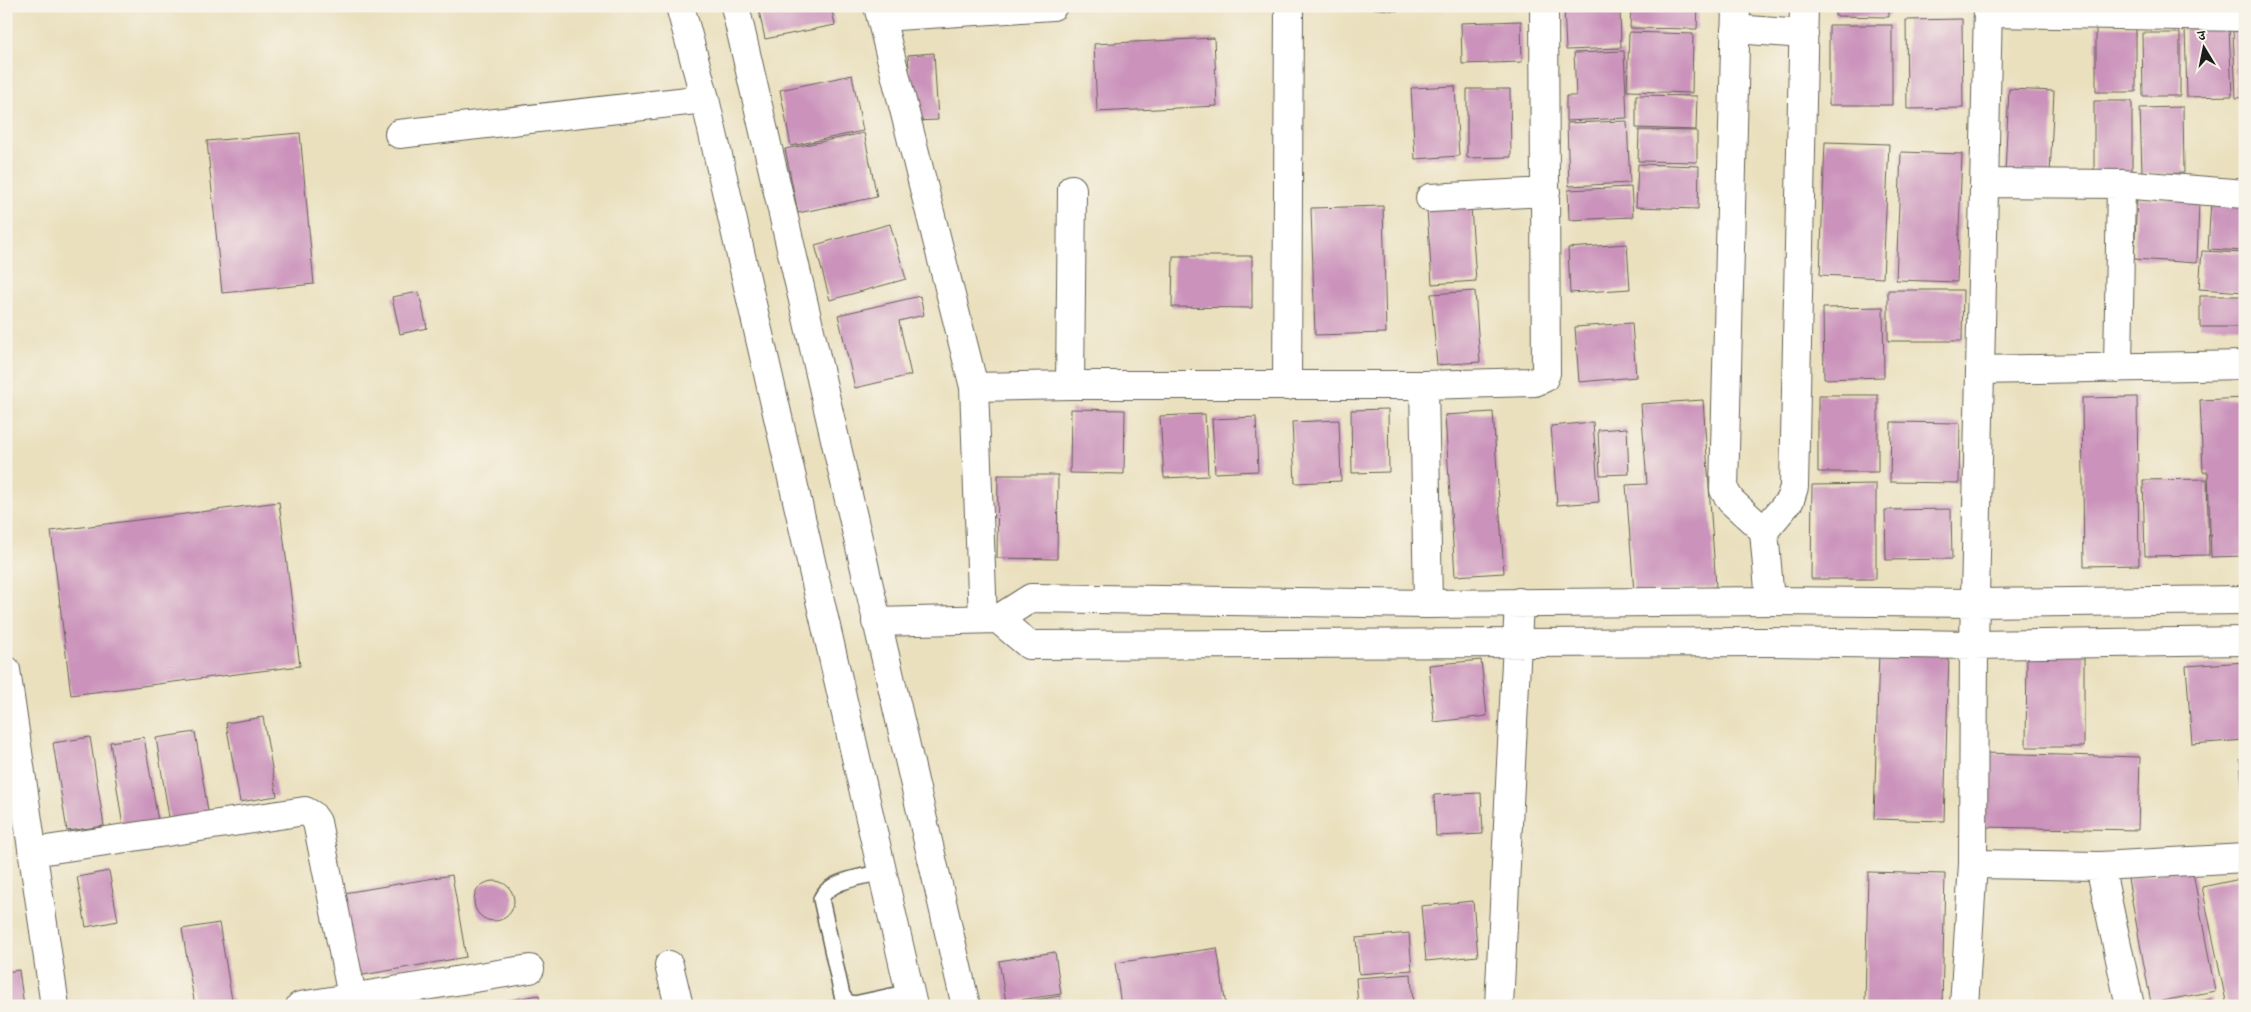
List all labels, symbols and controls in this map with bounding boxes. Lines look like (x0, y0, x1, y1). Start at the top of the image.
north arrow (2178, 22, 2228, 72)
text: उ (2196, 25, 2208, 46)

